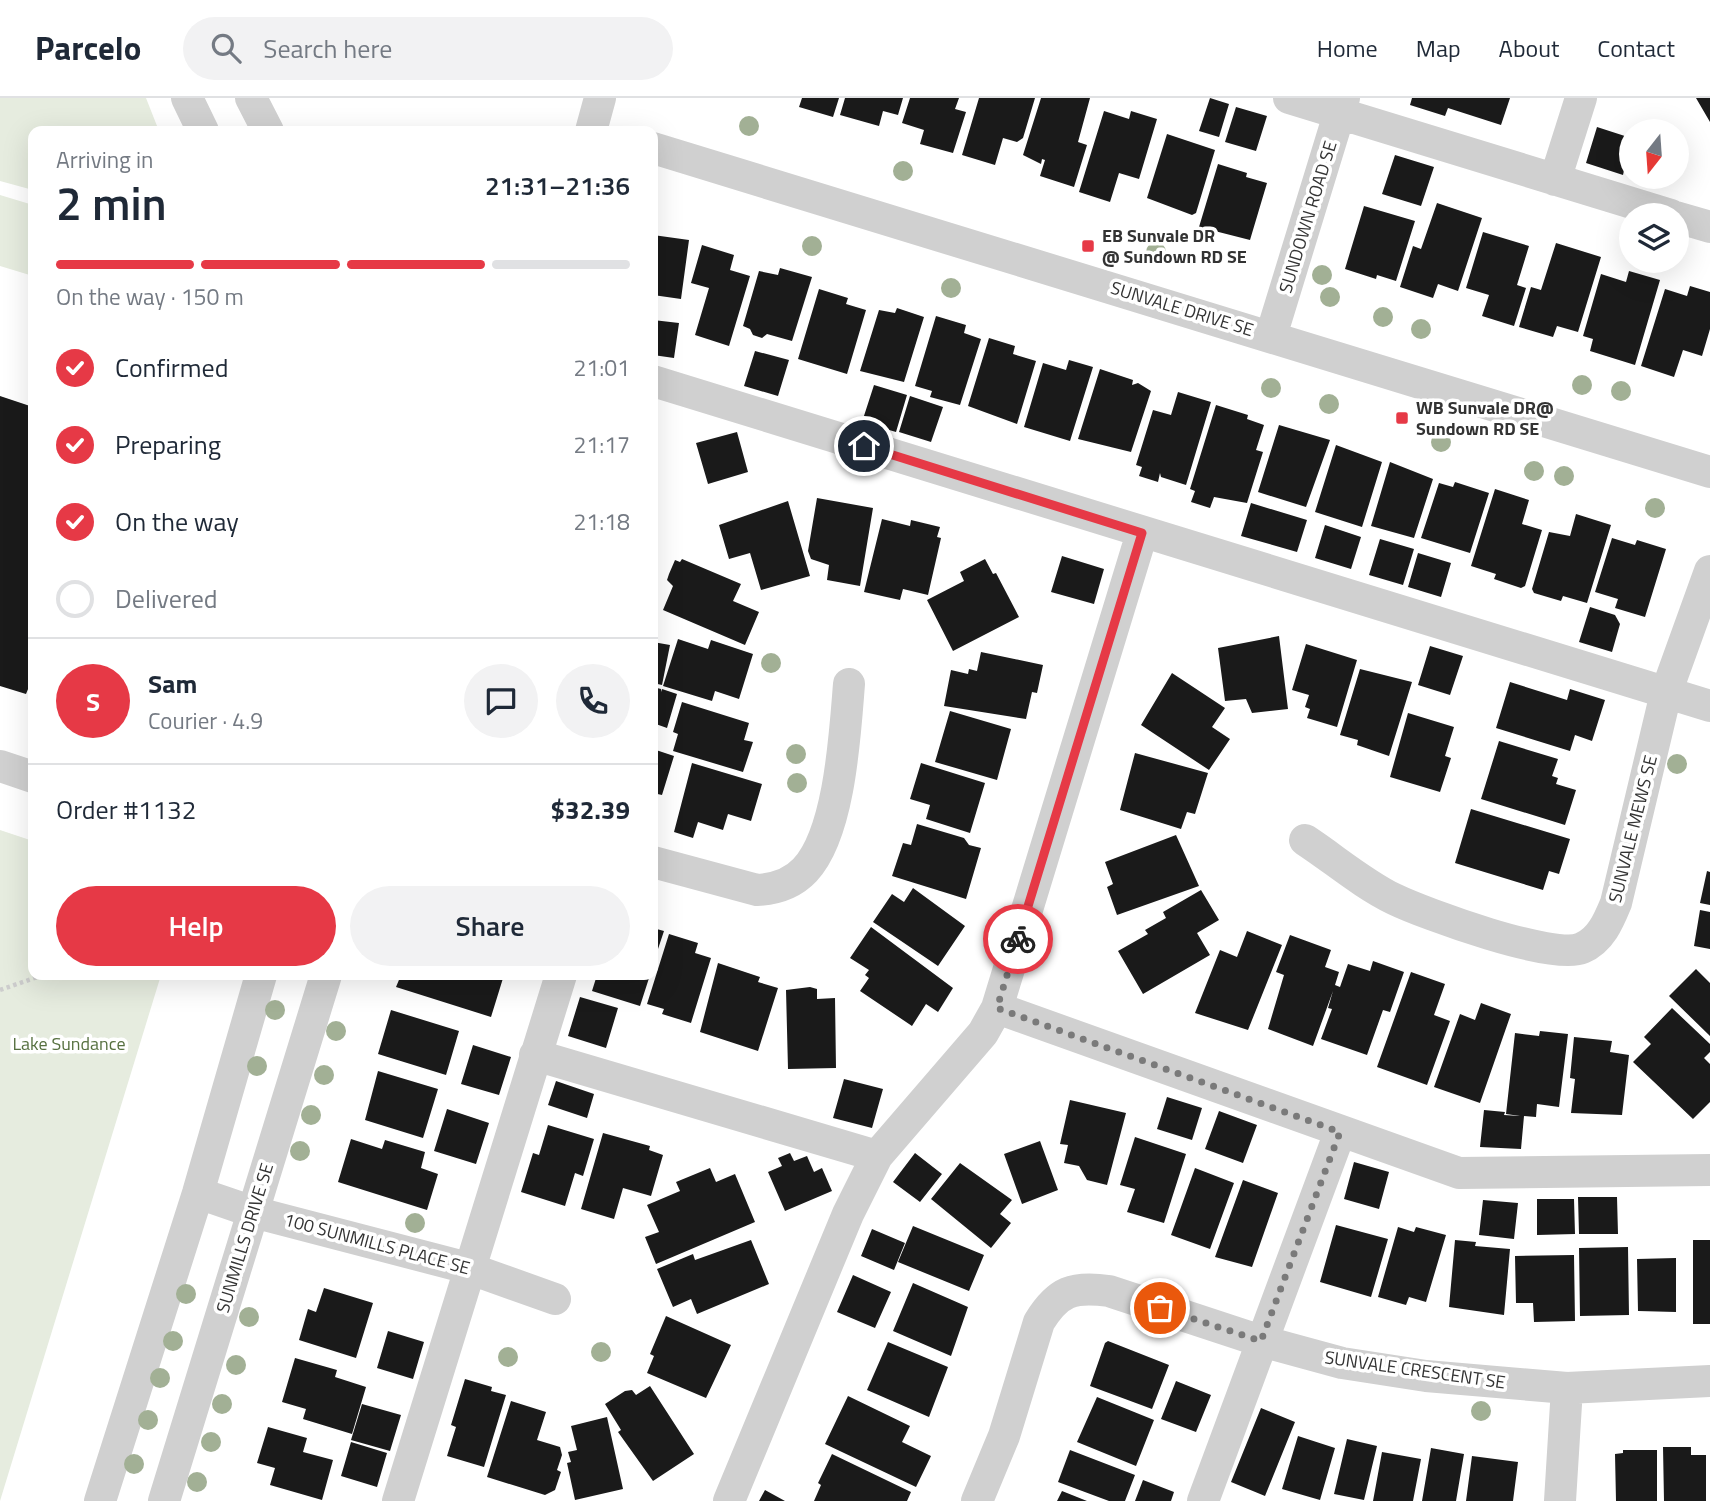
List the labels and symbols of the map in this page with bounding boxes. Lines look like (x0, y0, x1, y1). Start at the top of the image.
north arrow (1619, 119, 1689, 189)
street label: SUNDOWN ROAD SE (1272, 137, 1344, 296)
place label: EB Sunvale DR @ Sundown RD SE (1102, 222, 1247, 270)
marker: EB Sunvale DR @ Sundown RD SE (1080, 238, 1096, 254)
street label: SUNVALE DRIVE SE (1107, 274, 1257, 343)
place label: WB Sunvale DR@ Sundown RD SE (1416, 394, 1554, 442)
marker: WB Sunvale DR@ Sundown RD SE (1394, 410, 1410, 426)
pin (834, 416, 894, 476)
street label: SUNVALE MEWS SE (1601, 752, 1664, 906)
courier (983, 904, 1053, 974)
park label: Lake Sundance (12, 1030, 126, 1057)
street label: SUNMILLS DRIVE SE (209, 1160, 280, 1316)
street label: 100 SUNMILLS PLACE SE (281, 1206, 473, 1281)
pin (1130, 1278, 1190, 1338)
street label: SUNVALE CRESCENT SE (1323, 1343, 1507, 1396)

